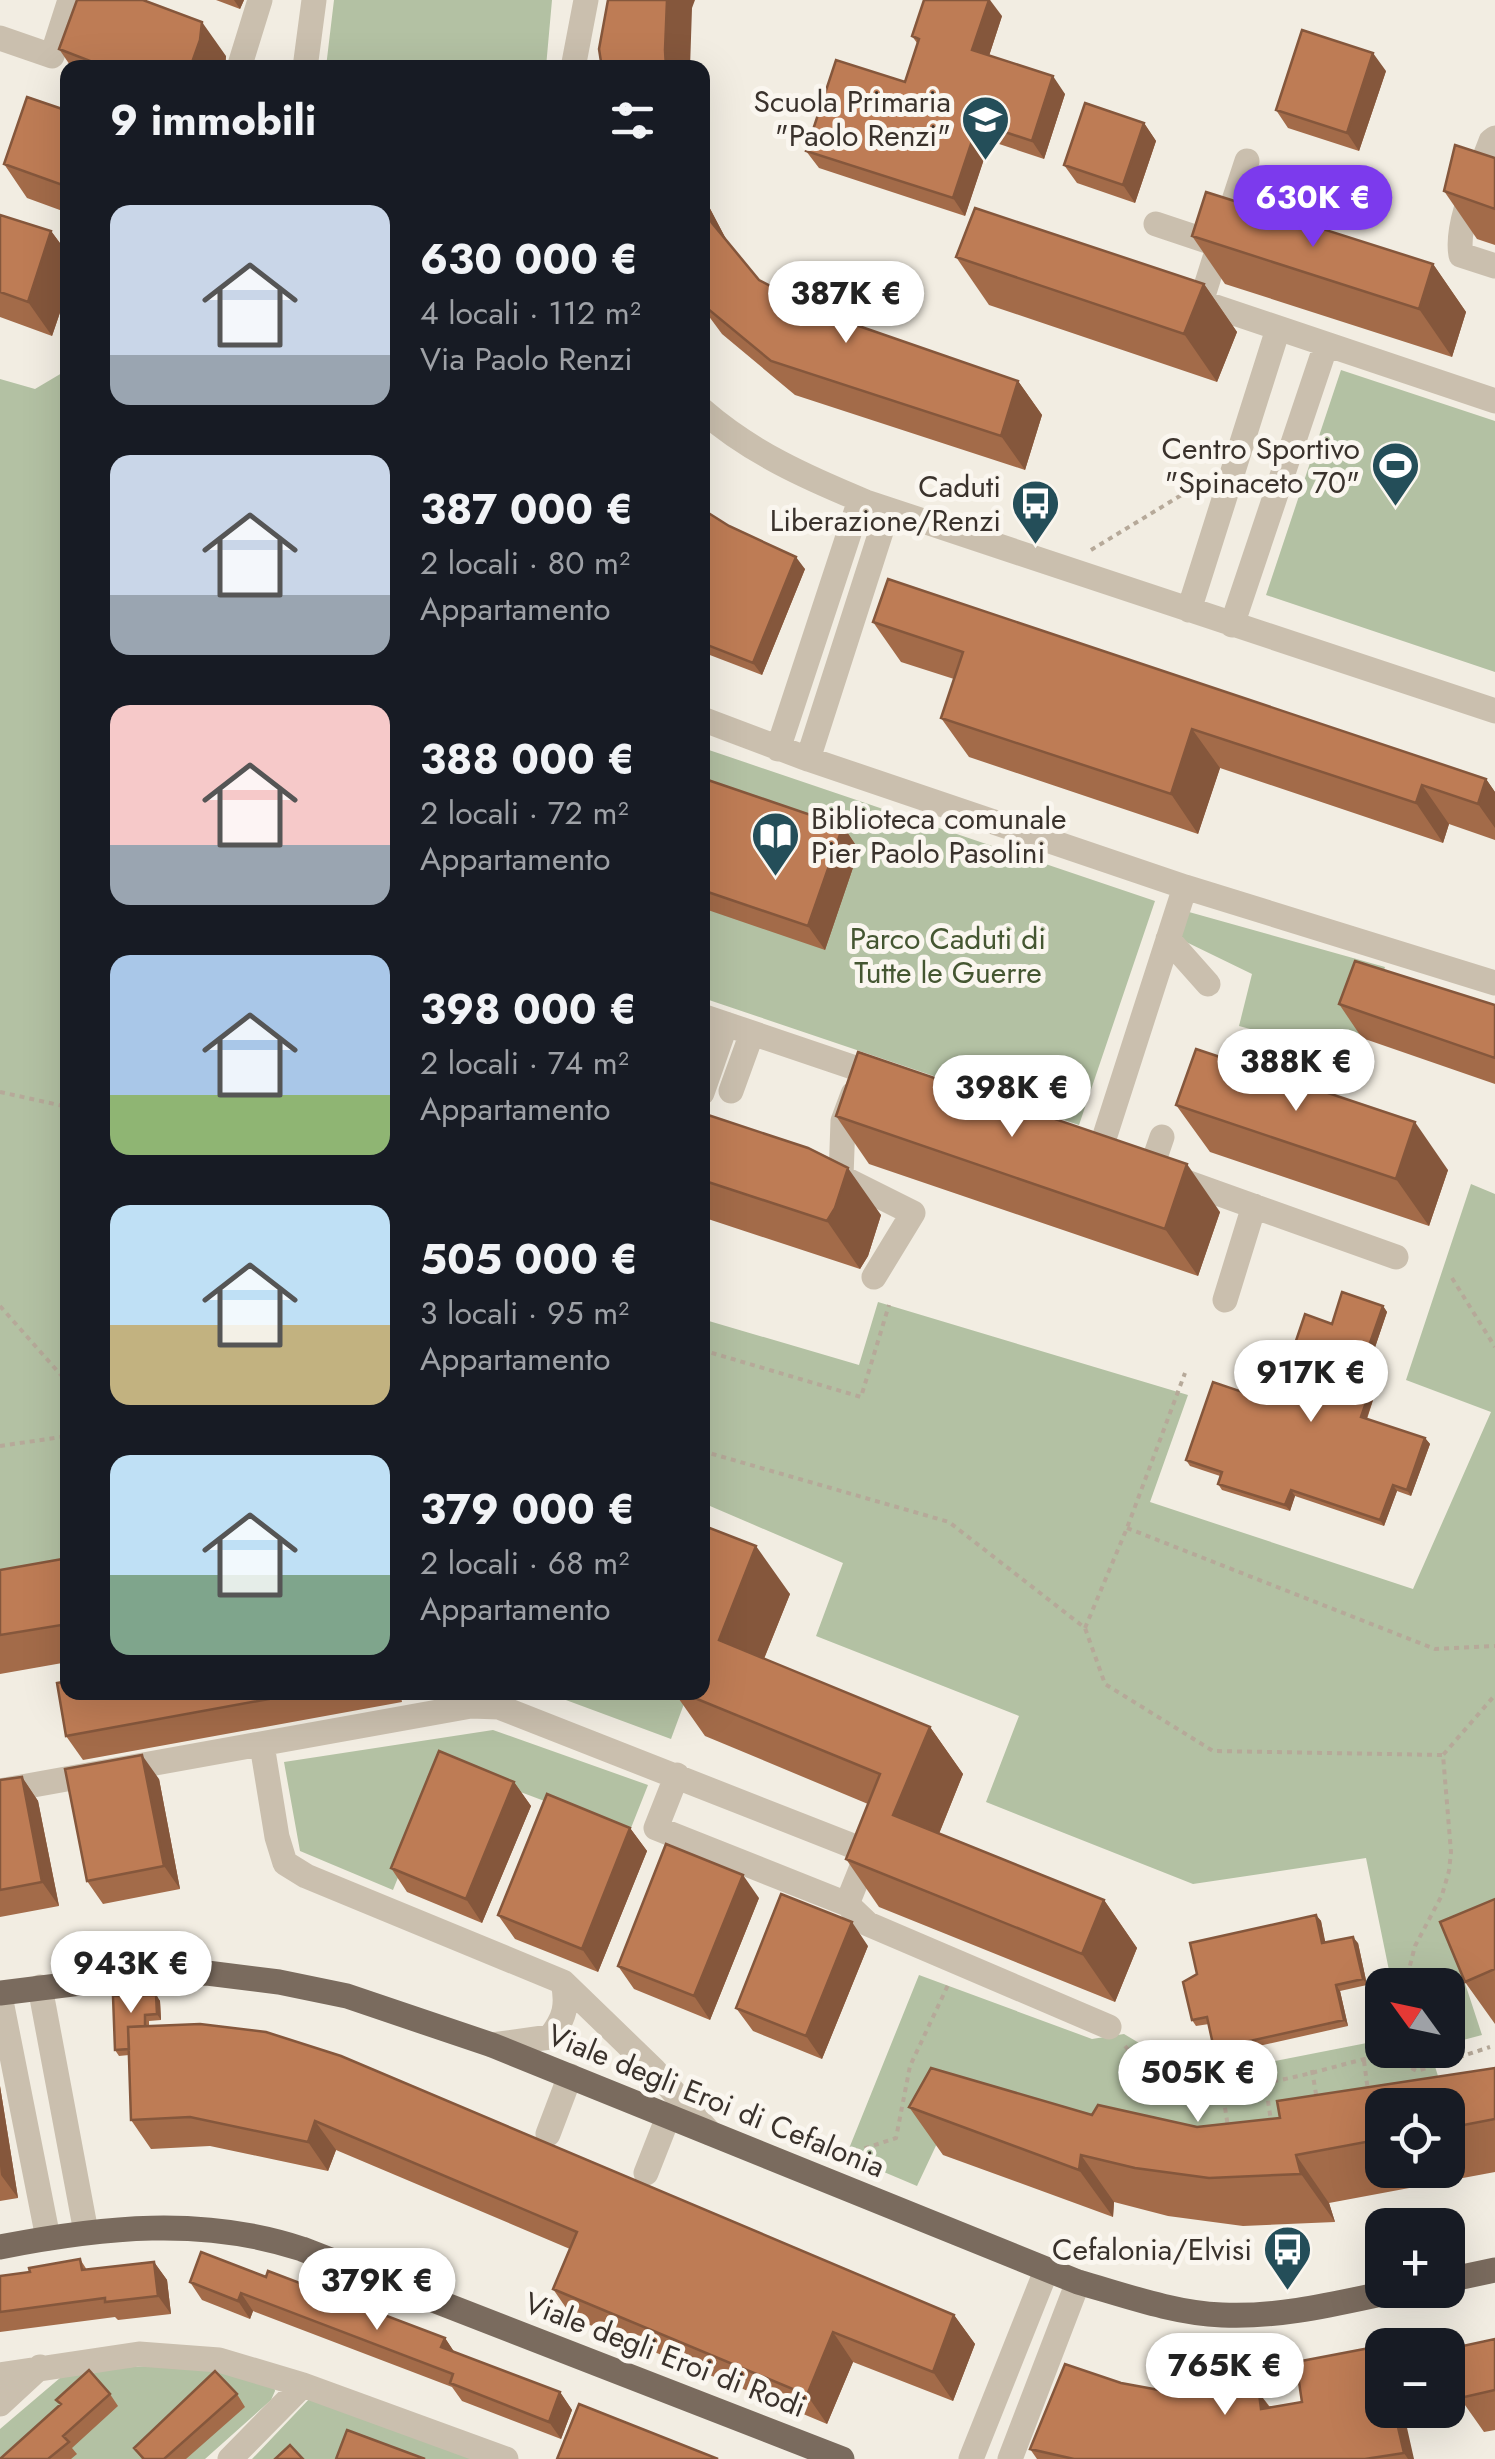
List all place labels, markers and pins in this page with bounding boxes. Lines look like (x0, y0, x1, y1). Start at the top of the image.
place label: Scuola Primaria "Paolo Renzi" (753, 80, 951, 157)
school or university icon: Scuola Primaria "Paolo Renzi" (960, 93, 1012, 161)
pin: 630K € (1232, 165, 1394, 250)
pin: 387K € (765, 261, 927, 346)
place label: Centro Sportivo "Spinaceto 70" (1161, 427, 1360, 504)
sports icon: Centro Sportivo "Spinaceto 70" (1369, 440, 1421, 508)
place label: Caduti Liberazione/Renzi (770, 465, 1001, 542)
bus stop icon: Caduti Liberazione/Renzi (1010, 478, 1062, 546)
place label: Biblioteca comunale Pier Paolo Pasolini (811, 797, 1067, 874)
library icon: Biblioteca comunale Pier Paolo Pasolini (750, 810, 802, 878)
pin: 388K € (1215, 1029, 1377, 1114)
pin: 398K € (931, 1055, 1093, 1140)
pin: 917K € (1230, 1340, 1392, 1425)
pin: 943K € (50, 1931, 212, 2016)
pin: 505K € (1117, 2040, 1279, 2125)
bus stop icon: Cefalonia/Elvisi (1261, 2224, 1313, 2292)
place label: Cefalonia/Elvisi (1052, 2228, 1252, 2271)
pin: 379K € (296, 2248, 458, 2333)
pin: 765K € (1144, 2333, 1306, 2418)

